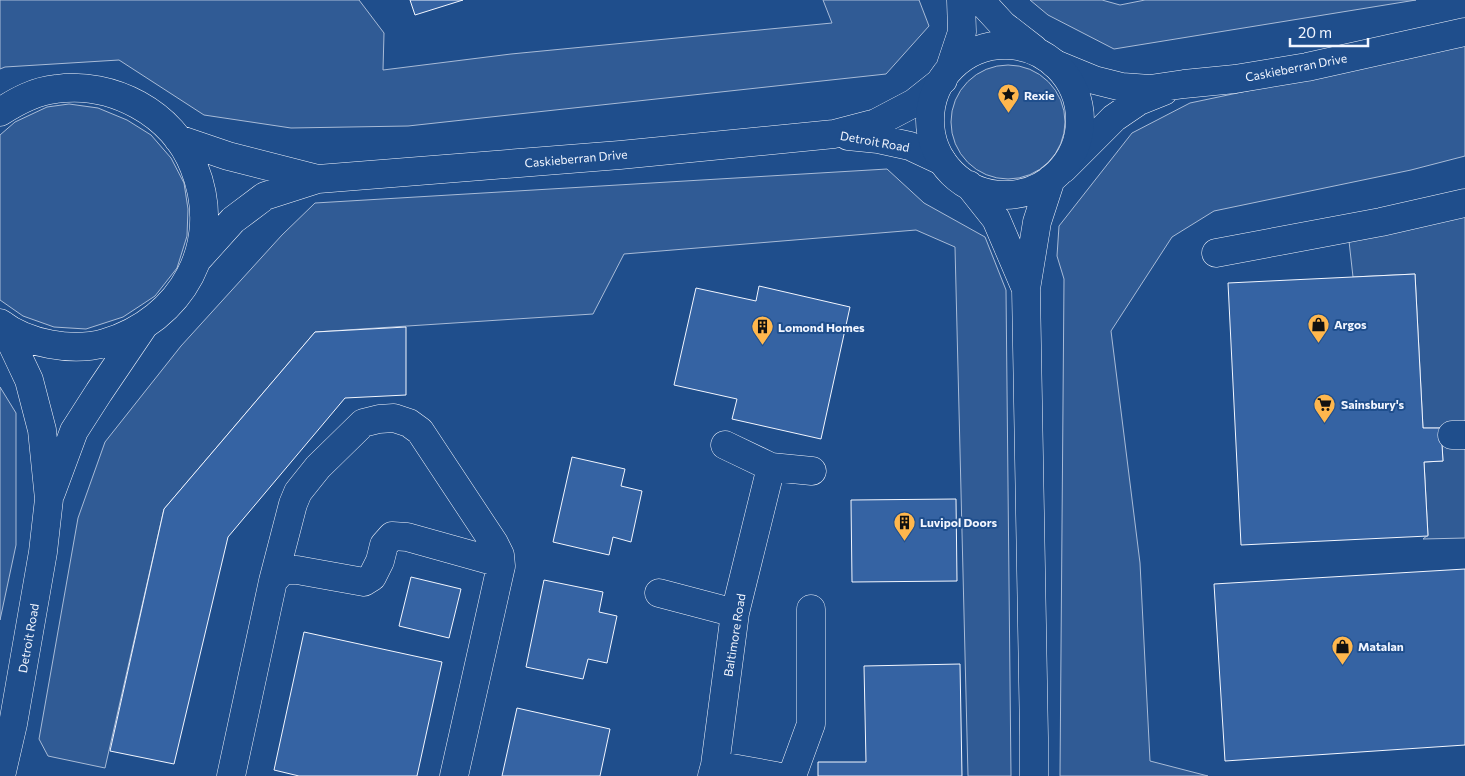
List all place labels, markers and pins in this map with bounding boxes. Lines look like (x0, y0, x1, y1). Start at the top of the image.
place icon: Rexie (996, 83, 1020, 114)
place label: Rexie (1024, 88, 1055, 102)
shop icon: Argos (1306, 312, 1330, 343)
building icon: Lomond Homes (750, 315, 774, 346)
place label: Argos (1334, 317, 1367, 331)
place label: Lomond Homes (778, 320, 865, 334)
supermarket icon: Sainsbury's (1313, 392, 1337, 423)
place label: Sainsbury's (1341, 397, 1405, 411)
building icon: Luvipol Doors (892, 510, 916, 541)
place label: Luvipol Doors (920, 515, 997, 529)
shop icon: Matalan (1330, 634, 1354, 665)
place label: Matalan (1358, 639, 1404, 653)

